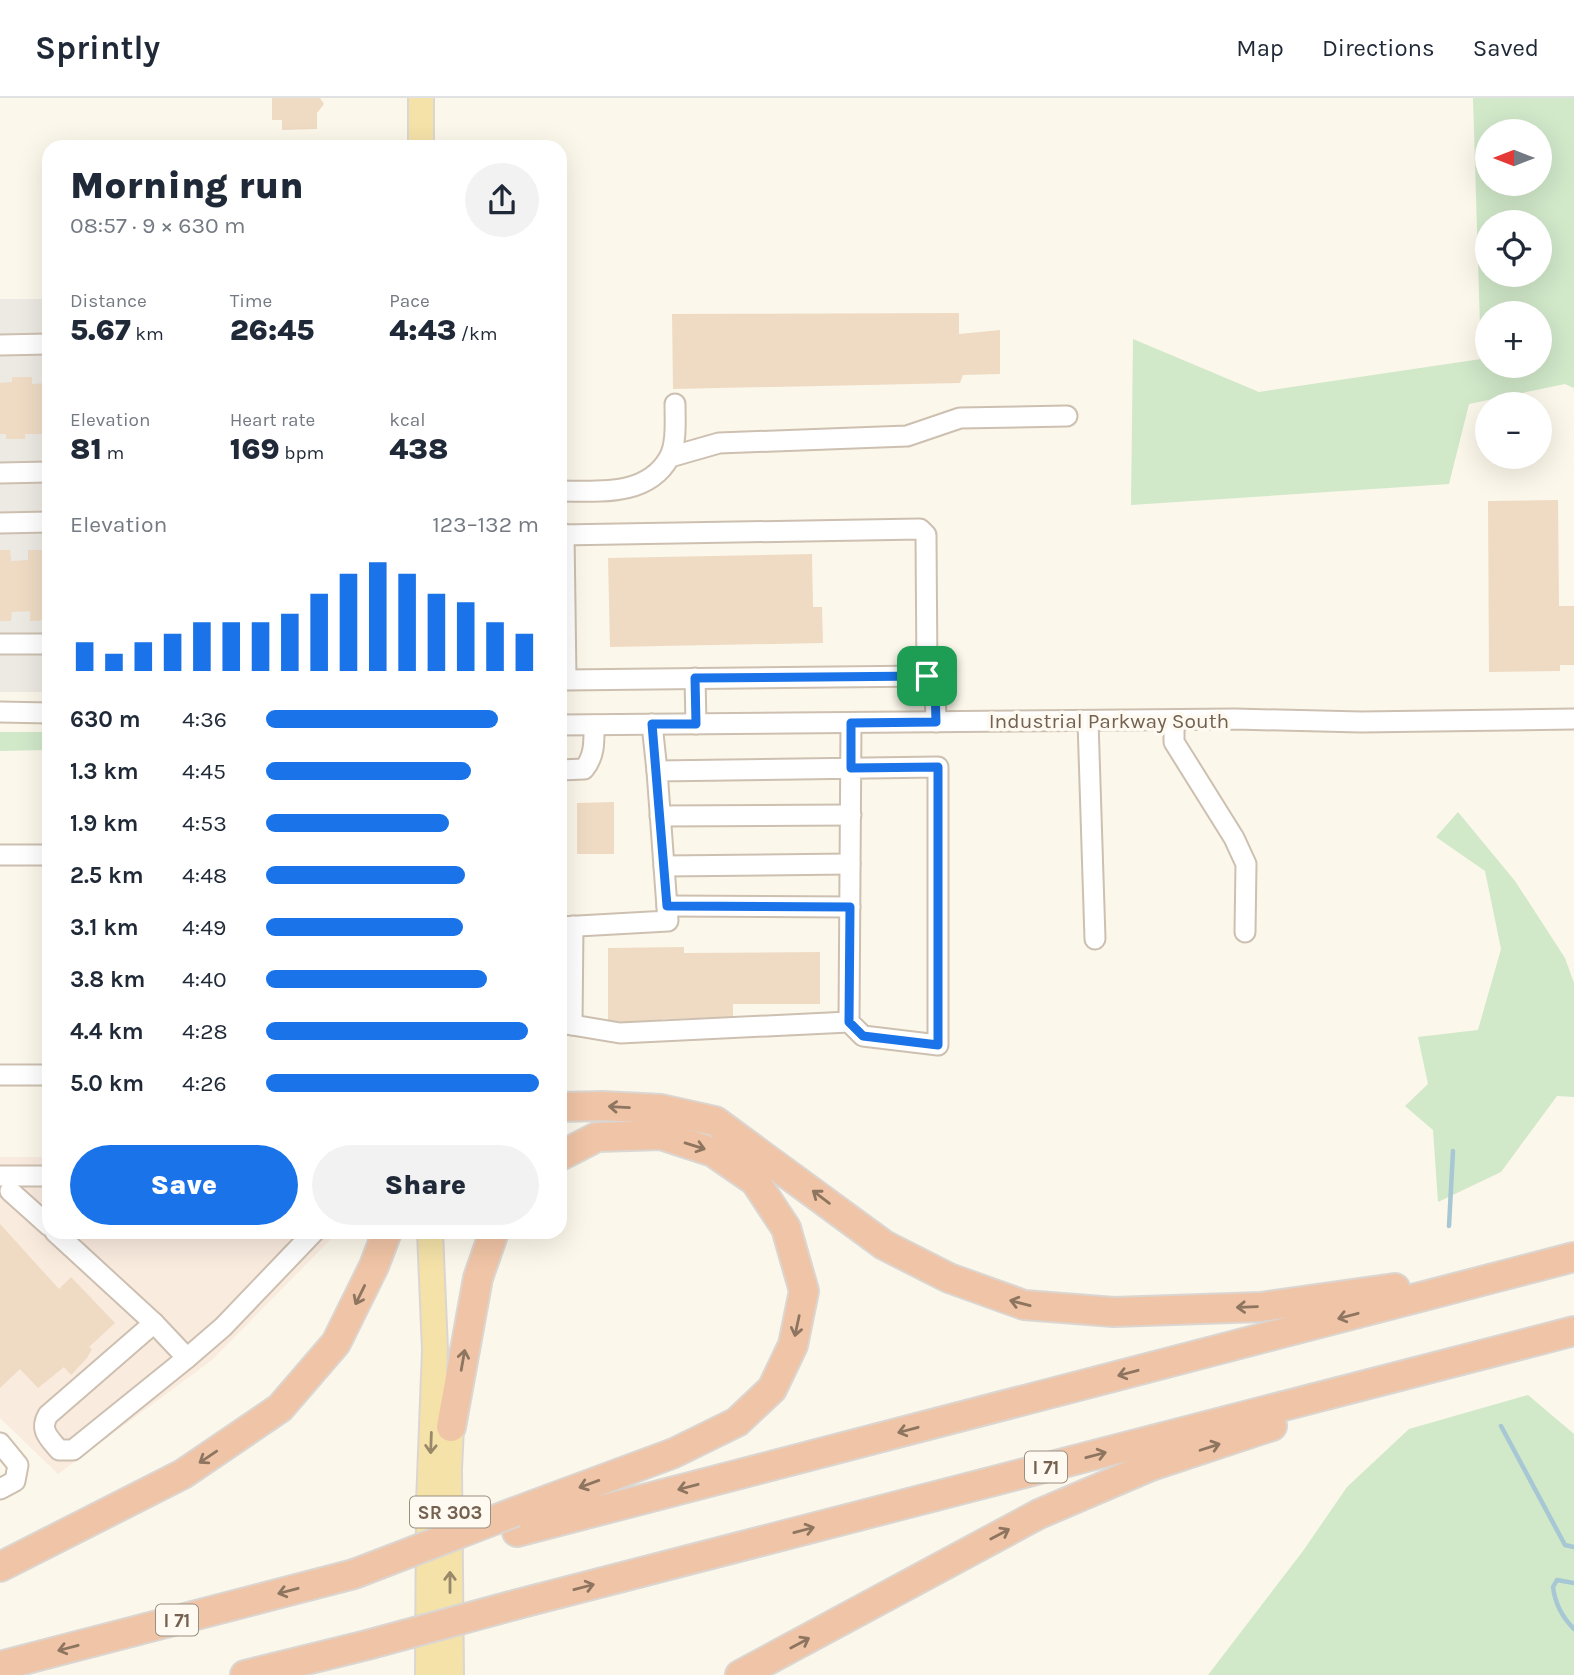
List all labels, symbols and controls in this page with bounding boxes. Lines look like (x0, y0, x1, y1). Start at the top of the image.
text: Sprintly (35, 29, 160, 67)
text: Map (1236, 34, 1284, 62)
text: Directions (1322, 34, 1435, 62)
text: Saved (1473, 34, 1539, 62)
north arrow (1475, 119, 1552, 196)
map controls (1475, 119, 1552, 469)
text: Morning run (70, 163, 304, 208)
button: share (465, 163, 539, 237)
button: locate (1475, 210, 1552, 287)
text: 08:57 · 9 × 630 m (70, 212, 246, 239)
text: Distance (70, 290, 147, 312)
text: Time (230, 290, 272, 312)
text: Pace (389, 290, 430, 312)
button: + (1475, 301, 1552, 378)
text: 5.67 (70, 312, 131, 348)
text: 26:45 (230, 312, 314, 348)
text: 4:43 (389, 312, 456, 348)
text: km (131, 323, 164, 345)
text: /km (456, 323, 498, 345)
button: − (1475, 392, 1552, 469)
text: Elevation (70, 409, 150, 431)
text: Heart rate (230, 409, 315, 431)
text: kcal (389, 409, 426, 431)
text: 81 (70, 431, 102, 467)
text: 169 (230, 431, 280, 467)
text: 438 (389, 431, 448, 467)
text: m (102, 442, 124, 464)
text: bpm (280, 442, 324, 464)
text: Elevation (70, 511, 167, 538)
text: 123–132 m (432, 511, 539, 538)
pin (897, 646, 957, 706)
icon: arrive (908, 657, 946, 695)
text: 630 m (70, 706, 140, 733)
text: 4:36 (182, 706, 227, 733)
street label: Industrial Parkway South (989, 709, 1229, 733)
text: 1.3 km (70, 758, 139, 785)
text: 4:45 (182, 758, 226, 785)
text: 1.9 km (70, 810, 138, 837)
text: 4:53 (182, 810, 227, 837)
text: 2.5 km (70, 862, 144, 889)
text: 4:48 (182, 862, 227, 889)
text: 3.1 km (70, 914, 139, 941)
text: 4:49 (182, 914, 226, 941)
text: 3.8 km (70, 966, 145, 993)
text: 4:40 (182, 966, 227, 993)
text: 4.4 km (70, 1018, 144, 1045)
text: 4:28 (182, 1018, 228, 1045)
text: 5.0 km (70, 1070, 144, 1097)
text: 4:26 (182, 1070, 227, 1097)
one-way arrow (608, 1100, 631, 1113)
one-way arrow (684, 1141, 706, 1153)
button: Save (70, 1145, 298, 1225)
button: Share (312, 1145, 539, 1225)
one-way arrow (812, 1190, 830, 1205)
one-way arrow (353, 1284, 367, 1305)
one-way arrow (1009, 1296, 1032, 1309)
one-way arrow (1236, 1301, 1259, 1314)
one-way arrow (1337, 1310, 1360, 1323)
one-way arrow (789, 1314, 803, 1337)
one-way arrow (457, 1349, 470, 1372)
one-way arrow (1117, 1367, 1140, 1380)
one-way arrow (897, 1424, 920, 1437)
one-way arrow (425, 1431, 438, 1454)
one-way arrow (1198, 1440, 1220, 1452)
one-way arrow (1084, 1447, 1106, 1460)
one-way arrow (199, 1450, 218, 1464)
road number: I 71 (1025, 1452, 1067, 1483)
one-way arrow (579, 1479, 601, 1491)
one-way arrow (677, 1481, 699, 1494)
road number: SR 303 (410, 1496, 490, 1528)
one-way arrow (792, 1523, 815, 1536)
one-way arrow (990, 1527, 1010, 1541)
one-way arrow (443, 1571, 457, 1594)
one-way arrow (572, 1580, 595, 1593)
one-way arrow (277, 1585, 300, 1598)
road number: I 71 (156, 1604, 198, 1636)
one-way arrow (789, 1635, 810, 1649)
one-way arrow (57, 1642, 80, 1655)

